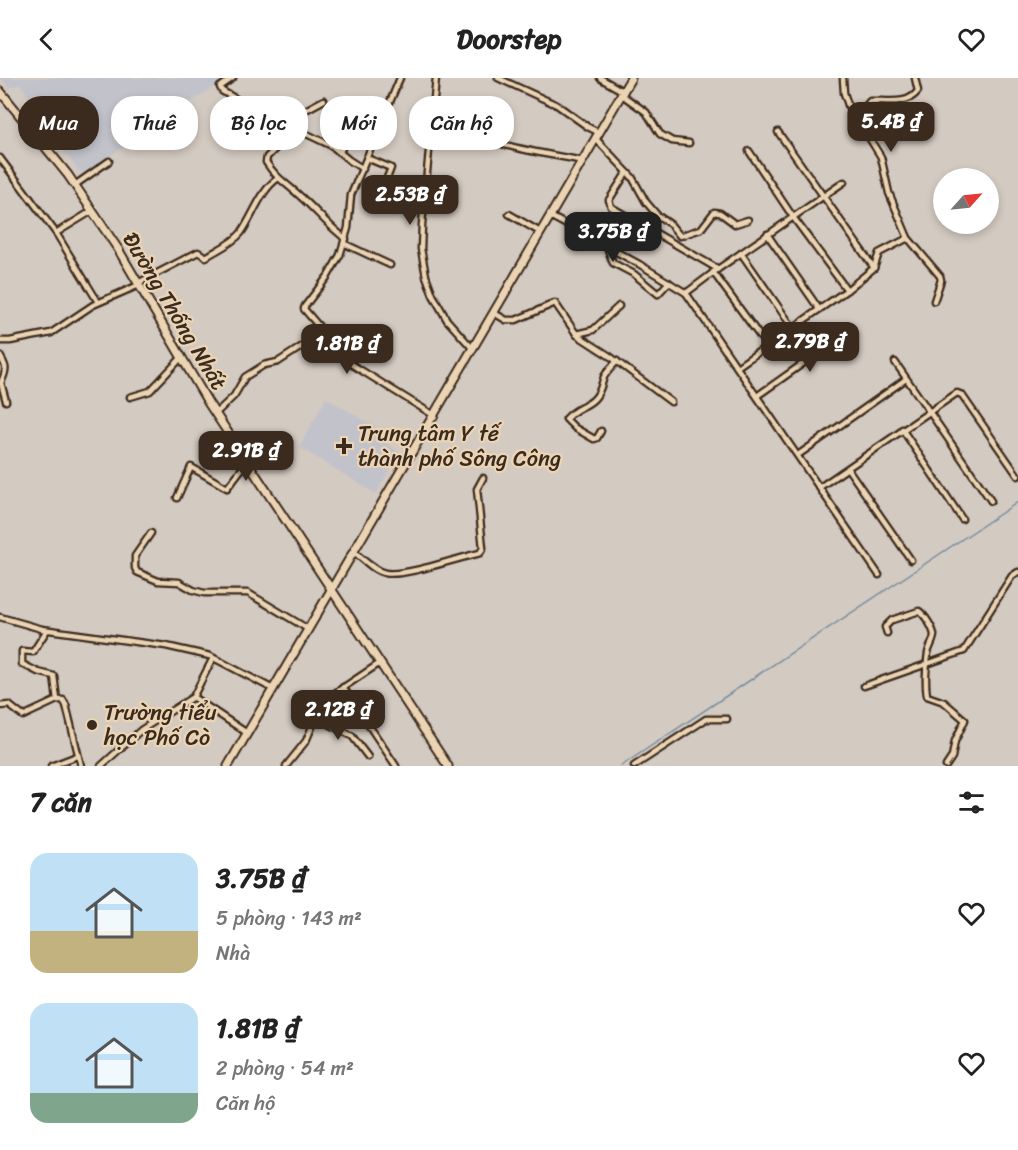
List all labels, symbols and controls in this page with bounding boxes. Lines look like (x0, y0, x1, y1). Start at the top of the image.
text: Doorstep (456, 15, 562, 63)
icon: back (30, 23, 63, 56)
icon: heart (955, 23, 988, 56)
chip: Mua (18, 96, 99, 150)
chip: Thuê (111, 96, 198, 150)
chip: Bộ lọc (210, 96, 308, 150)
chip: Mới (320, 96, 397, 150)
chip: Căn hộ (409, 96, 514, 150)
pin: 5.4B ₫ (842, 102, 940, 153)
text: 5.4B ₫ (861, 104, 921, 139)
north arrow (933, 168, 999, 234)
map controls (933, 168, 999, 234)
pin: 2.53B ₫ (355, 175, 465, 226)
text: 2.53B ₫ (375, 177, 445, 212)
pin: 3.75B ₫ (558, 212, 668, 263)
text: 3.75B ₫ (578, 214, 648, 249)
street label: Đường Thống Nhất (112, 224, 238, 398)
pin: 2.79B ₫ (755, 322, 865, 373)
pin: 1.81B ₫ (292, 324, 402, 375)
text: 2.79B ₫ (775, 324, 845, 359)
text: 1.81B ₫ (315, 326, 379, 361)
place label: Trung tâm Y tế thành phố Sông Công (358, 414, 561, 478)
pin: 2.91B ₫ (191, 431, 301, 482)
text: 2.91B ₫ (213, 433, 279, 468)
marker: Trung tâm Y tế thành phố Sông Công (335, 437, 353, 455)
pin: 2.12B ₫ (283, 690, 393, 741)
text: 2.12B ₫ (305, 692, 371, 727)
place label: Trường tiểu học Phố Cò (103, 693, 217, 757)
marker: Trường tiểu học Phố Cò (85, 718, 99, 732)
text: 7 căn (30, 779, 92, 825)
icon: filters (955, 786, 988, 819)
text: 3.75B ₫ (216, 855, 306, 901)
icon: home (78, 877, 150, 949)
icon: heart (955, 897, 988, 930)
text: 5 phòng · 143 m² (216, 901, 362, 936)
text: Nhà (216, 936, 250, 971)
text: 1.81B ₫ (216, 1005, 299, 1051)
icon: home (78, 1027, 150, 1099)
icon: heart (955, 1047, 988, 1080)
text: 2 phòng · 54 m² (216, 1051, 354, 1086)
text: Căn hộ (216, 1086, 275, 1121)

